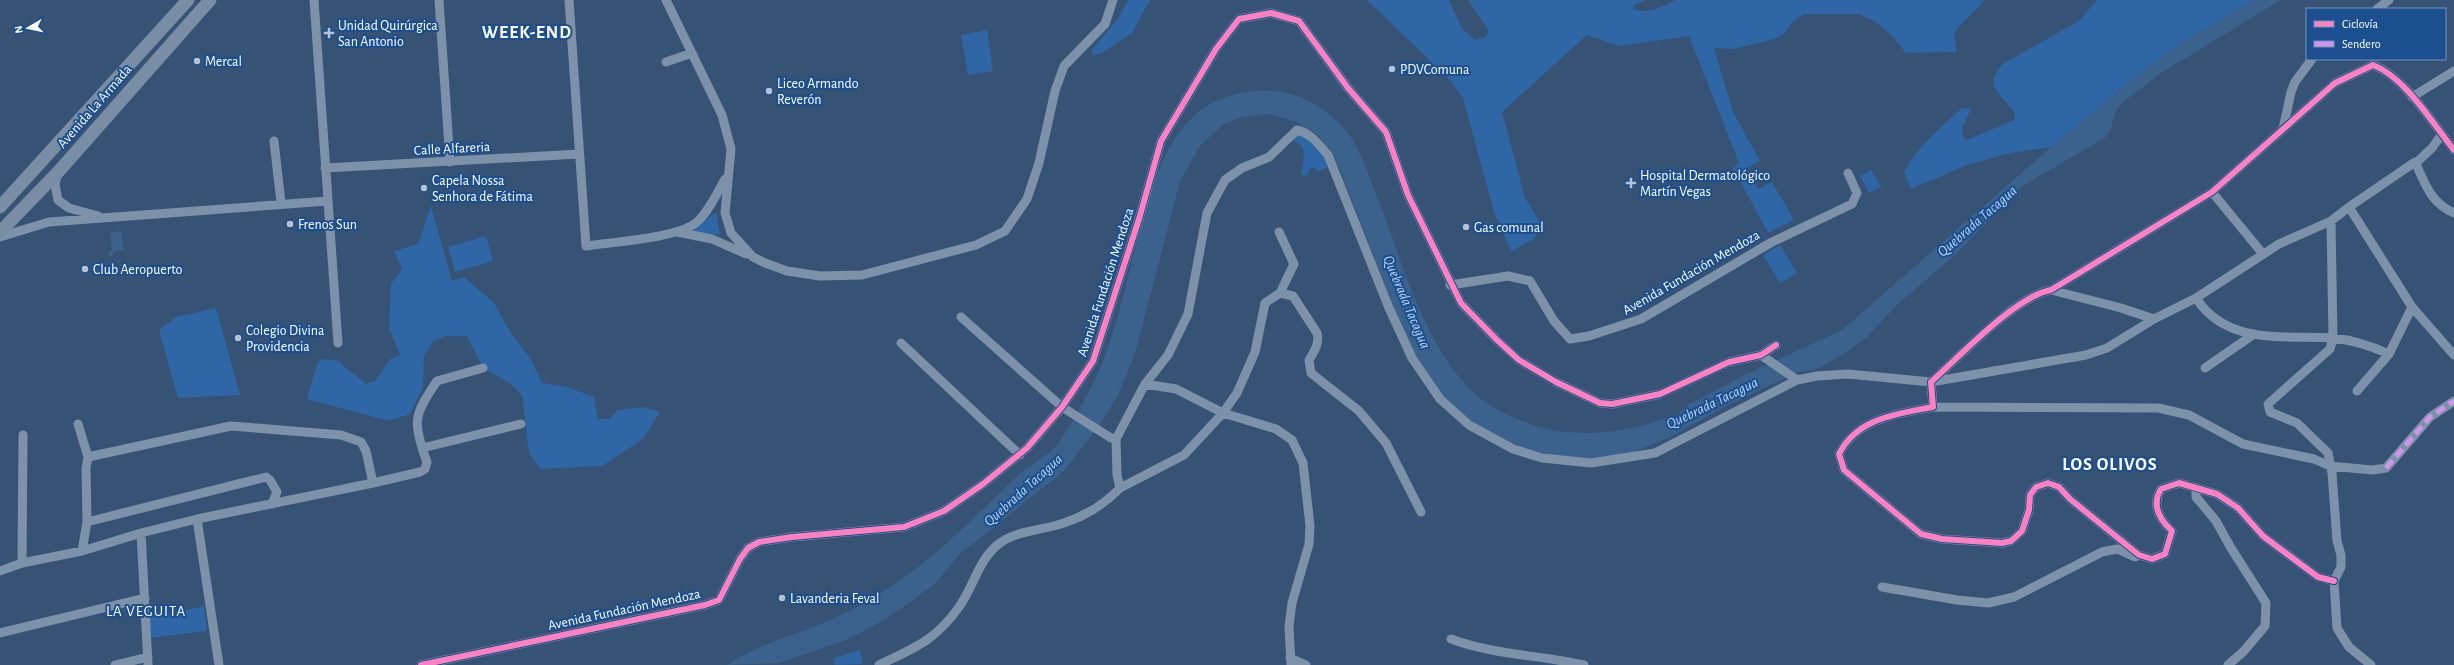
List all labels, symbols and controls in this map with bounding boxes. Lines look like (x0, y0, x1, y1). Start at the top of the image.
north arrow (8, 8, 48, 48)
legend (2306, 8, 2446, 60)
text: Ciclovía (2342, 18, 2378, 30)
place label: Unidad Quirúrgica San Antonio (338, 19, 438, 49)
district label: WEEK-END (482, 24, 572, 42)
text: N (13, 25, 25, 34)
marker: Unidad Quirúrgica San Antonio (323, 27, 335, 39)
text: Sendero (2342, 38, 2381, 50)
place label: Mercal (205, 55, 242, 69)
marker: Mercal (192, 56, 202, 66)
street label: Avenida La Armada (55, 62, 135, 151)
place label: PDVComuna (1400, 63, 1470, 77)
marker: PDVComuna (1387, 64, 1397, 74)
place label: Liceo Armando Reverón (777, 77, 859, 107)
marker: Liceo Armando Reverón (764, 86, 774, 96)
street label: Calle Alfareria (413, 140, 491, 158)
place label: Hospital Dermatológico Martín Vegas (1640, 169, 1770, 199)
place label: Capela Nossa Senhora de Fátima (432, 174, 533, 204)
marker: Hospital Dermatológico Martín Vegas (1625, 177, 1637, 189)
marker: Capela Nossa Senhora de Fátima (419, 183, 429, 193)
water label: Quebrada Tacagua (1935, 183, 2020, 260)
street label: Avenida Fundación Mendoza (1075, 206, 1137, 358)
place label: Frenos Sun (298, 218, 357, 232)
marker: Frenos Sun (285, 219, 295, 229)
place label: Gas comunal (1474, 221, 1544, 235)
marker: Gas comunal (1461, 222, 1471, 232)
street label: Avenida Fundación Mendoza (1621, 228, 1763, 318)
water label: Quebrada Tacagua (1380, 253, 1433, 351)
place label: Club Aeropuerto (93, 263, 183, 277)
marker: Club Aeropuerto (80, 264, 90, 274)
place label: Colegio Divina Providencia (246, 324, 325, 354)
marker: Colegio Divina Providencia (233, 333, 243, 343)
water label: Quebrada Tacagua (1664, 375, 1760, 432)
water label: Quebrada Tacagua (981, 451, 1065, 529)
district label: LOS OLIVOS (2062, 456, 2158, 474)
street label: Avenida Fundación Mendoza (547, 587, 702, 633)
place label: Lavanderia Feval (790, 592, 879, 606)
marker: Lavanderia Feval (777, 593, 787, 603)
district label: LA VEGUITA (106, 604, 186, 619)

